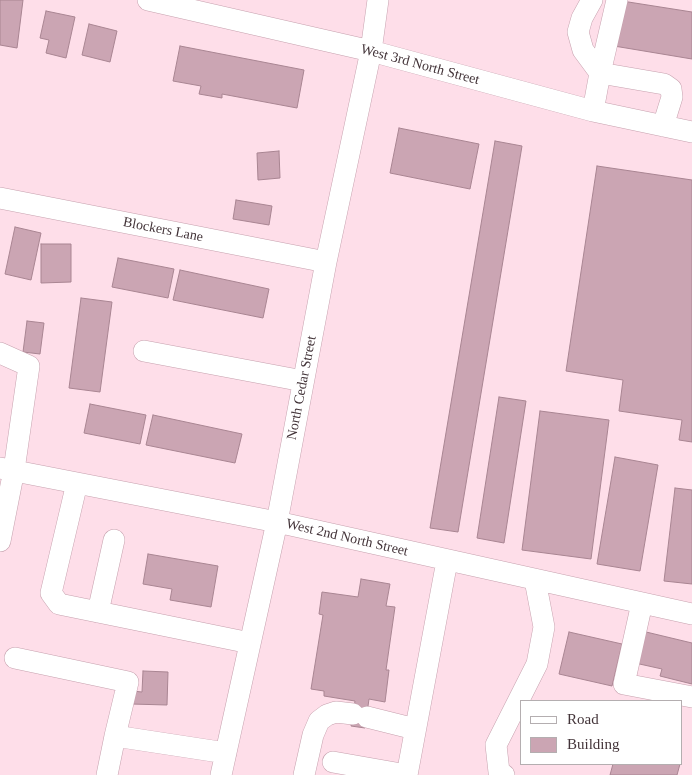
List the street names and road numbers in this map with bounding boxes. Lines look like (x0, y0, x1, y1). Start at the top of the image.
street label: West 3rd North Street (359, 41, 481, 89)
street label: Blockers Lane (122, 214, 204, 246)
street label: North Cedar Street (284, 334, 320, 442)
street label: West 2nd North Street (284, 516, 410, 560)

